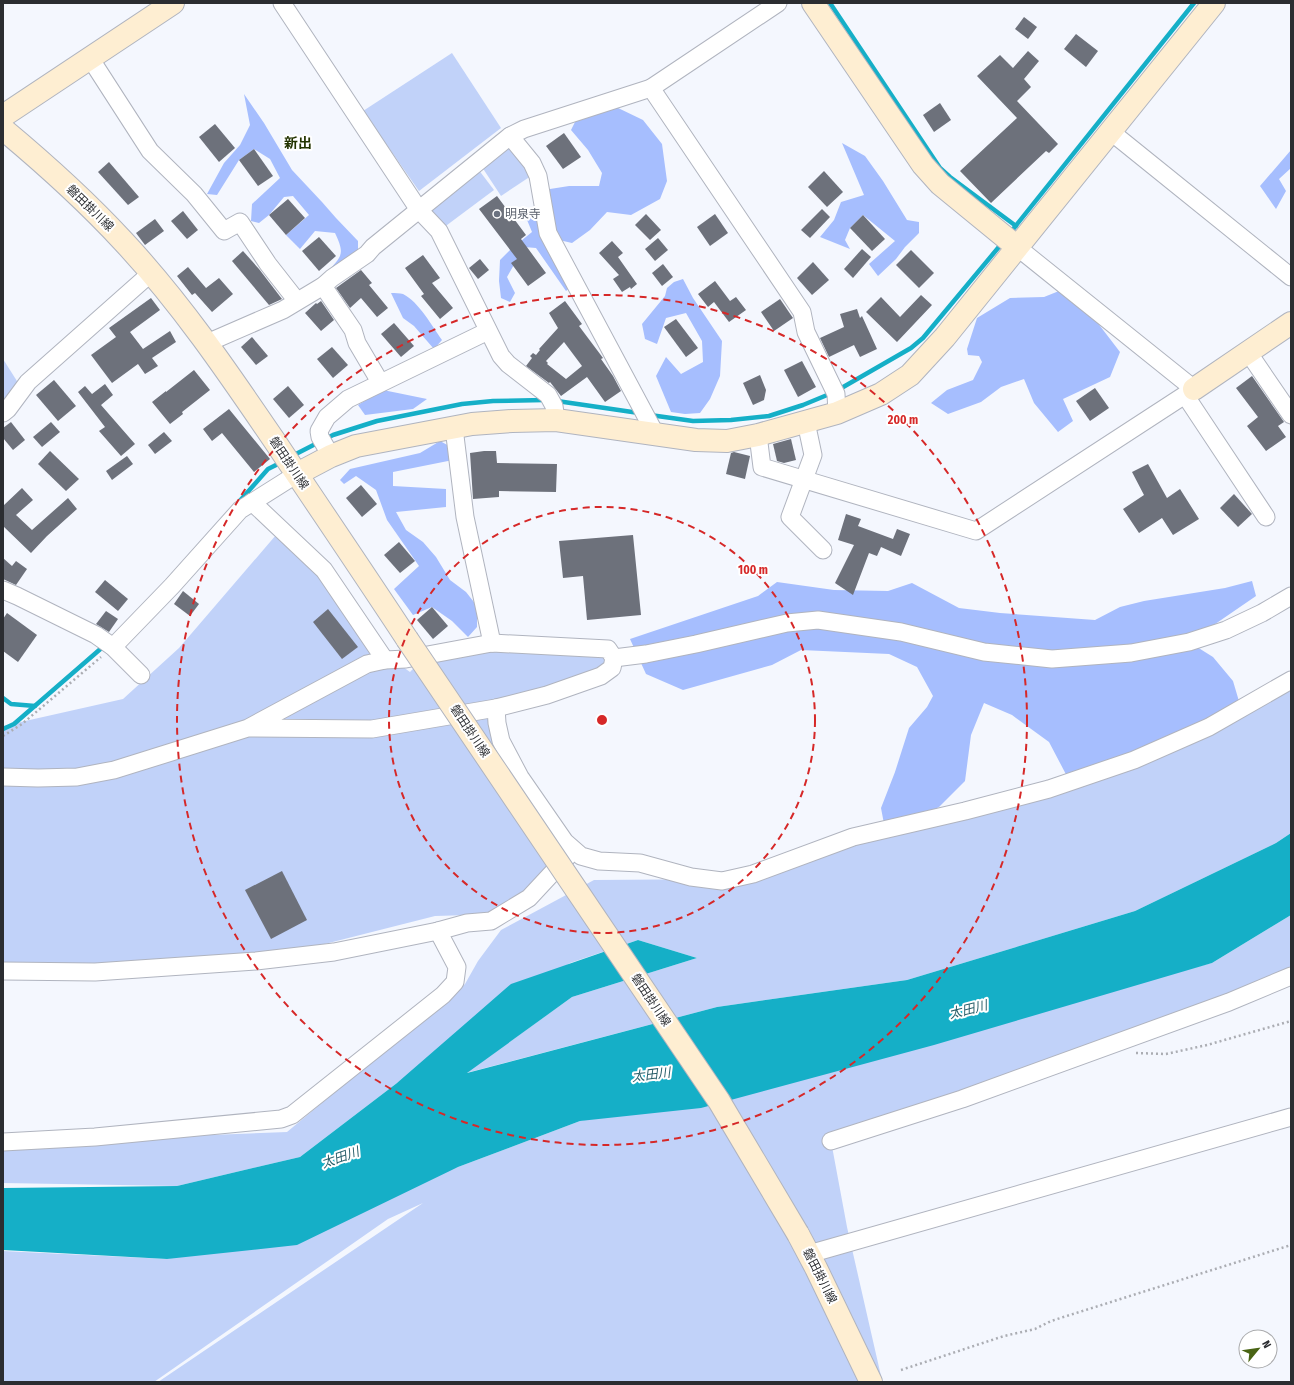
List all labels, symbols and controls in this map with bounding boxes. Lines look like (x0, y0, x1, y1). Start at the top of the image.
district label: 新出 (284, 135, 312, 152)
street label: 磐田掛川線 (64, 182, 116, 234)
place label: 明泉寺 (505, 207, 541, 221)
marker: 明泉寺 (492, 209, 502, 219)
text: 200 m (887, 413, 918, 427)
street label: 磐田掛川線 (266, 434, 312, 492)
text: 100 m (738, 563, 768, 577)
street label: 磐田掛川線 (447, 702, 493, 760)
centre of rings (595, 713, 609, 727)
street label: 磐田掛川線 (628, 971, 674, 1029)
water label: 太田川 (947, 997, 991, 1021)
water label: 太田川 (631, 1064, 673, 1084)
water label: 太田川 (319, 1143, 363, 1171)
street label: 磐田掛川線 (800, 1246, 840, 1306)
north arrow (1238, 1329, 1278, 1369)
text: N (1259, 1338, 1274, 1350)

